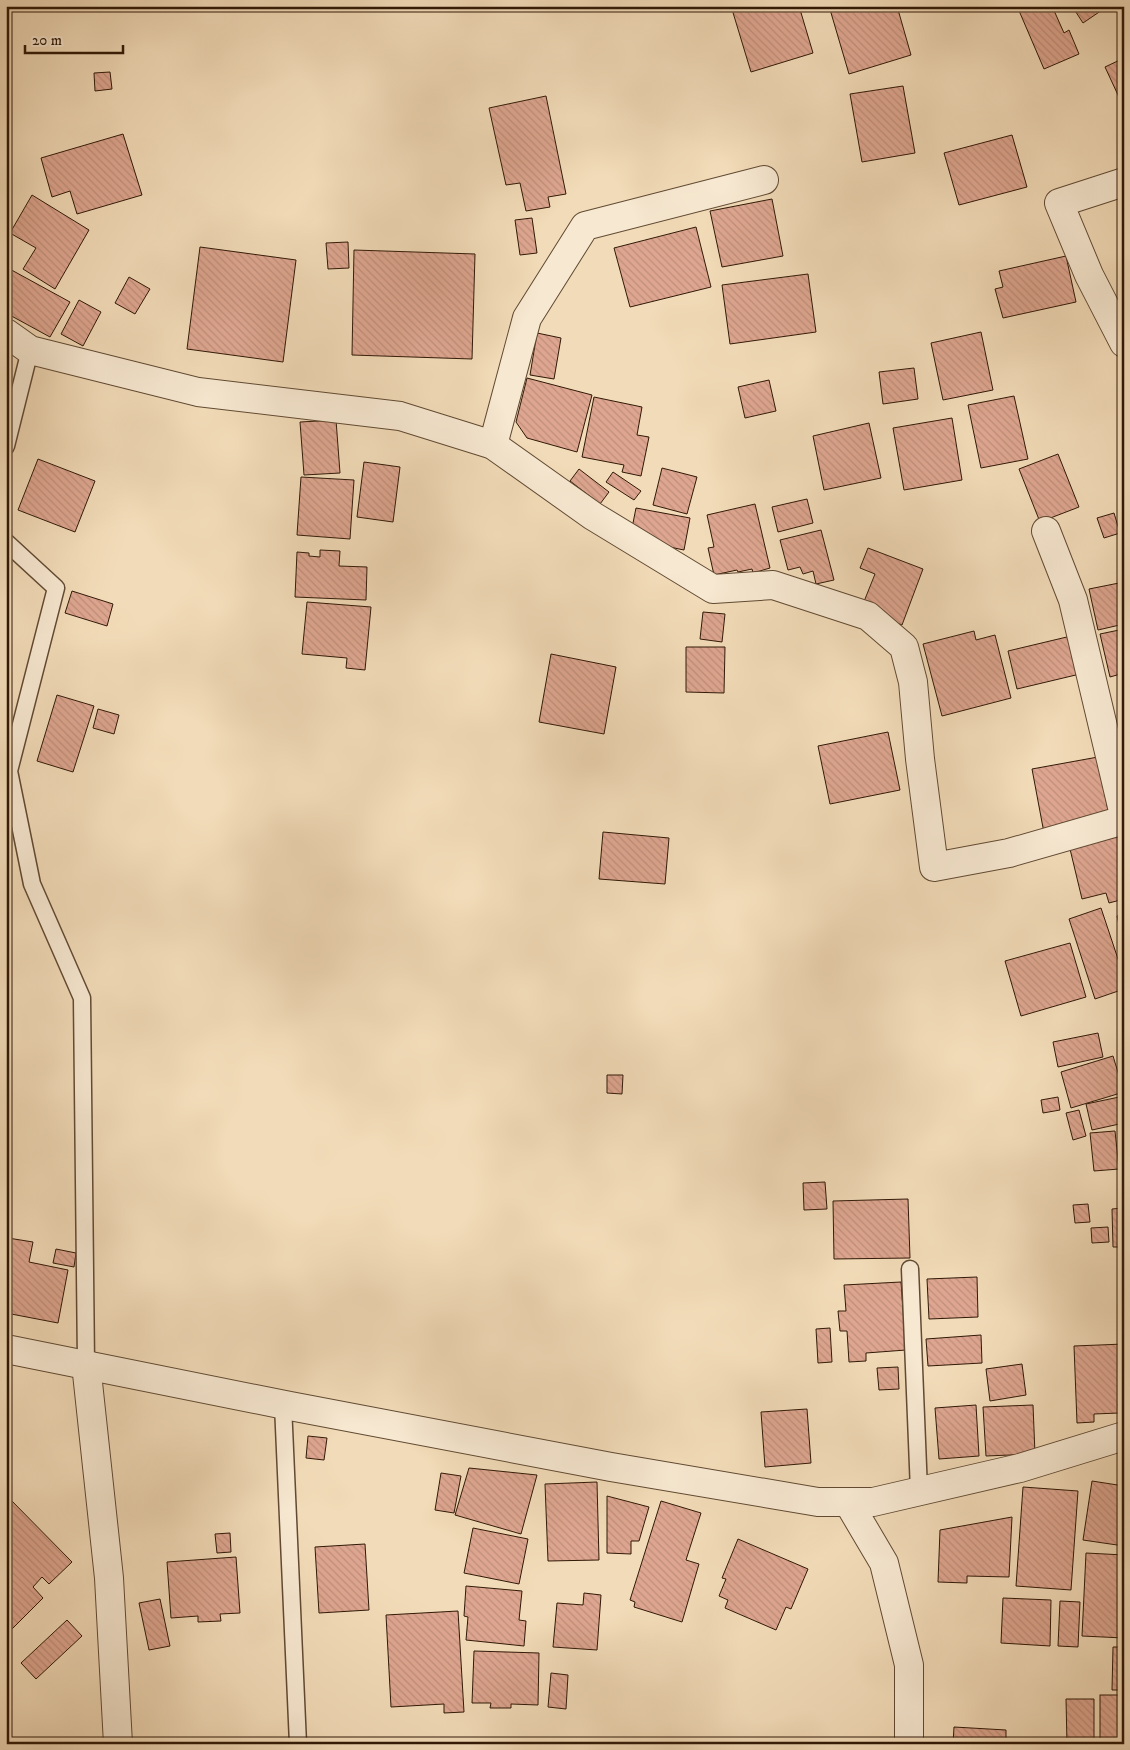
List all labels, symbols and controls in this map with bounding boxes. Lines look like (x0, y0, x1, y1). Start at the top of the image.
scale bar (25, 22, 122, 54)
text: 20 m (32, 31, 62, 50)

